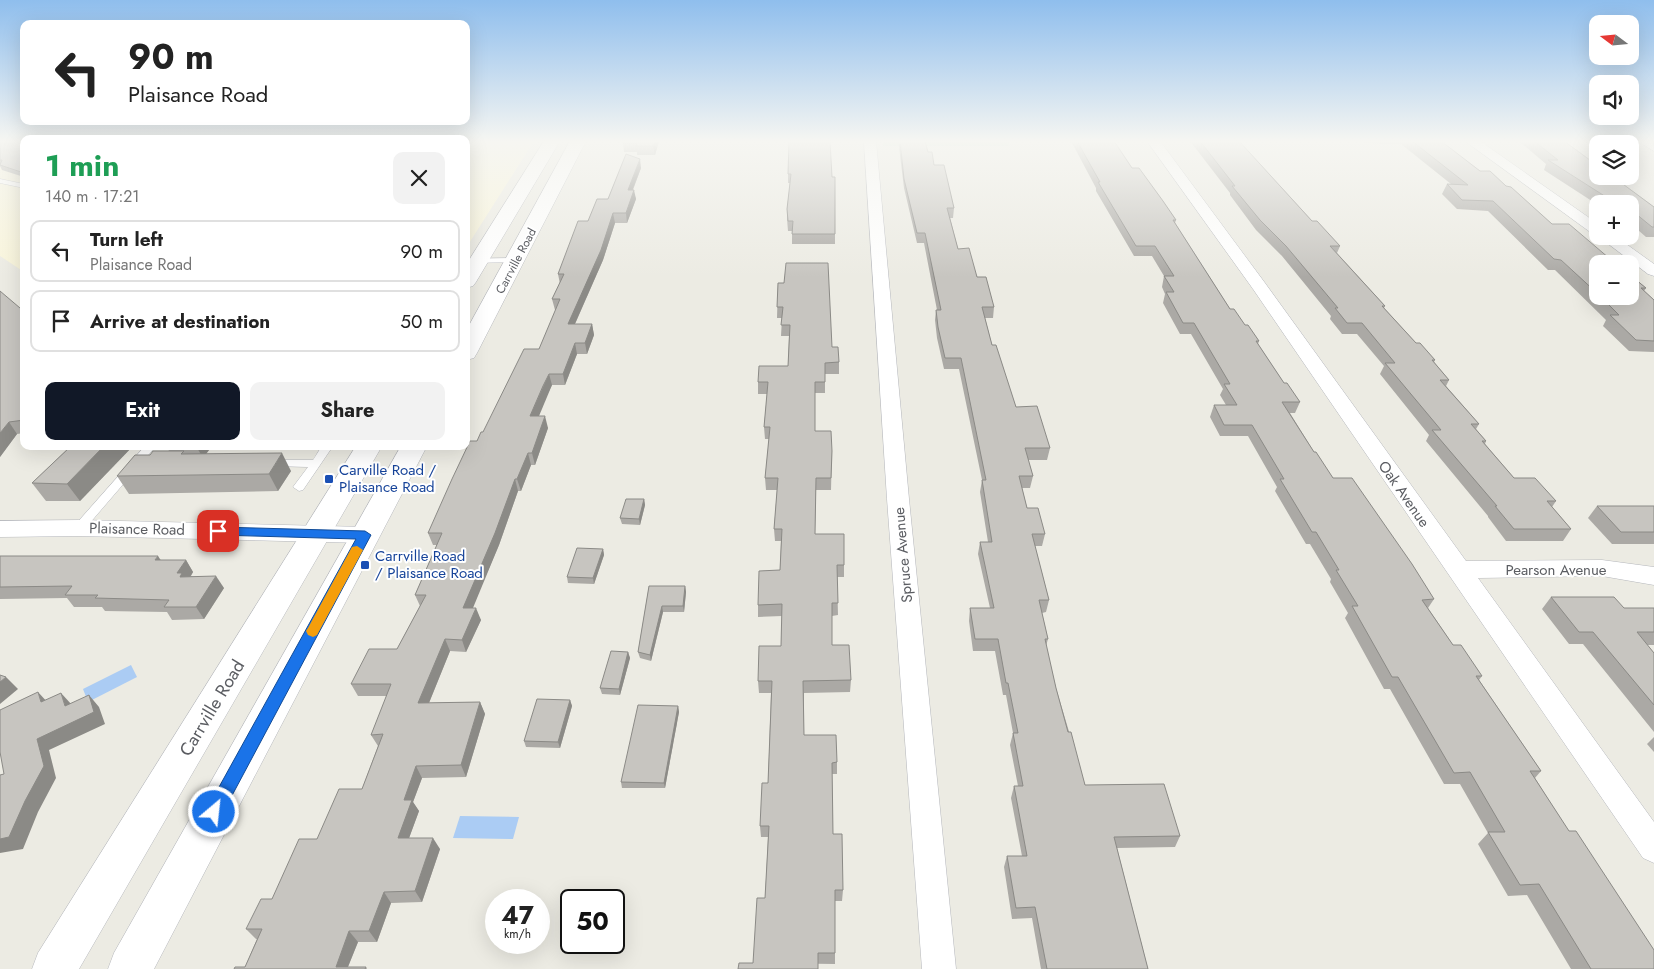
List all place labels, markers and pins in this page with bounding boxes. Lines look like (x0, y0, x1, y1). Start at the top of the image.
place label: Carville Road / Plaisance Road (339, 459, 437, 498)
marker: Carville Road / Plaisance Road (323, 473, 335, 485)
pin (197, 510, 239, 552)
place label: Carrville Road / Plaisance Road (375, 545, 483, 584)
marker: Carrville Road / Plaisance Road (359, 559, 371, 571)

